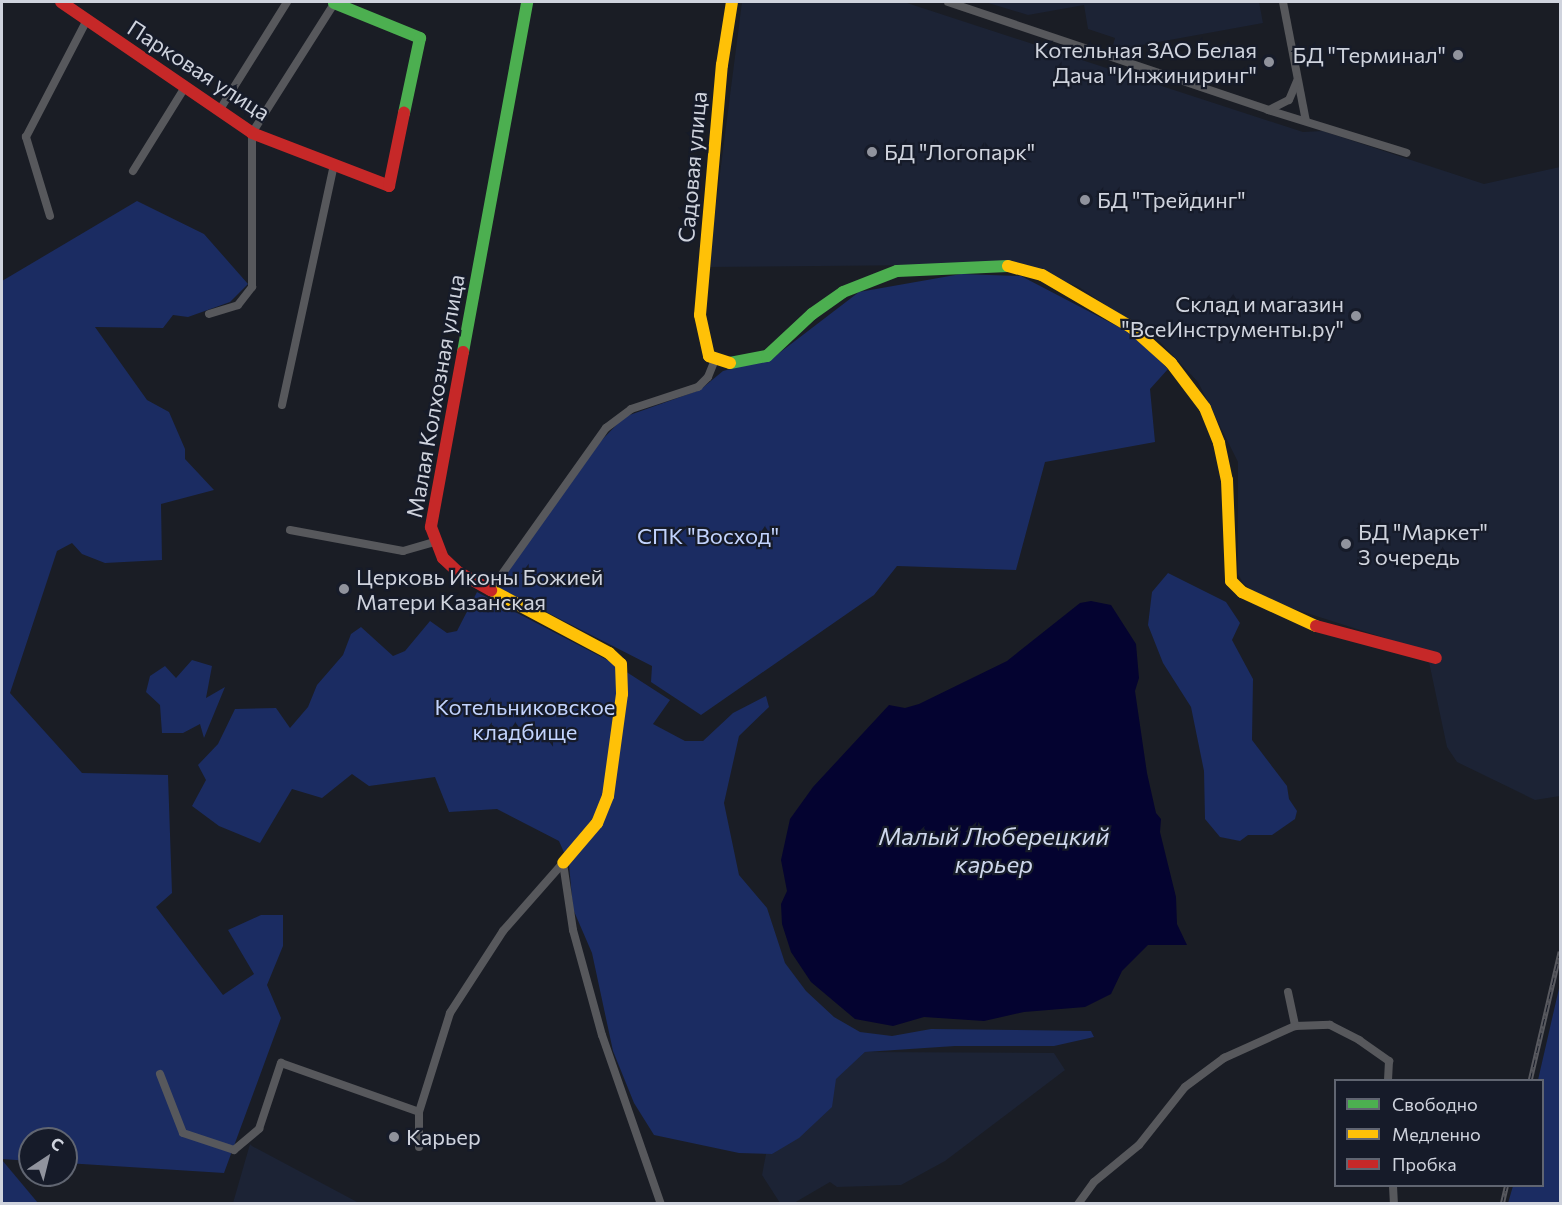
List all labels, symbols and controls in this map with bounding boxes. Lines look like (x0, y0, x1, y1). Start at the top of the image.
street label: Парковая улица (123, 14, 275, 126)
place label: Котельная ЗАО Белая Дача "Инжиниринг" (1034, 36, 1257, 88)
place label: БД "Терминал" (1293, 42, 1446, 68)
marker: БД "Терминал" (1451, 48, 1465, 62)
marker: Котельная ЗАО Белая Дача "Инжиниринг" (1262, 55, 1276, 69)
street label: Садовая улица (672, 90, 712, 244)
place label: БД "Логопарк" (884, 139, 1035, 165)
marker: БД "Логопарк" (865, 145, 879, 159)
place label: БД "Трейдинг" (1097, 187, 1246, 213)
marker: БД "Трейдинг" (1078, 193, 1092, 207)
street label: Малая Колхозная улица (401, 272, 469, 520)
place label: Склад и магазин "ВсеИнструменты.ру" (1122, 290, 1344, 342)
marker: Склад и магазин "ВсеИнструменты.ру" (1349, 309, 1363, 323)
place label: БД "Маркет" 3 очередь (1358, 518, 1488, 570)
park label: СПК "Восход" (637, 523, 779, 549)
marker: БД "Маркет" 3 очередь (1339, 537, 1353, 551)
place label: Церковь Иконы Божией Матери Казанская (356, 563, 603, 614)
marker: Церковь Иконы Божией Матери Казанская (337, 582, 351, 596)
park label: Котельниковское кладбище (435, 693, 615, 744)
water label: Малый Люберецкий карьер (879, 822, 1109, 878)
legend (1334, 1079, 1544, 1187)
text: Свободно (1392, 1093, 1478, 1115)
text: Медленно (1392, 1123, 1481, 1145)
place label: Карьер (406, 1124, 481, 1150)
north arrow (18, 1127, 78, 1187)
marker: Карьер (387, 1130, 401, 1144)
text: С (48, 1133, 67, 1154)
text: Пробка (1392, 1153, 1457, 1175)

